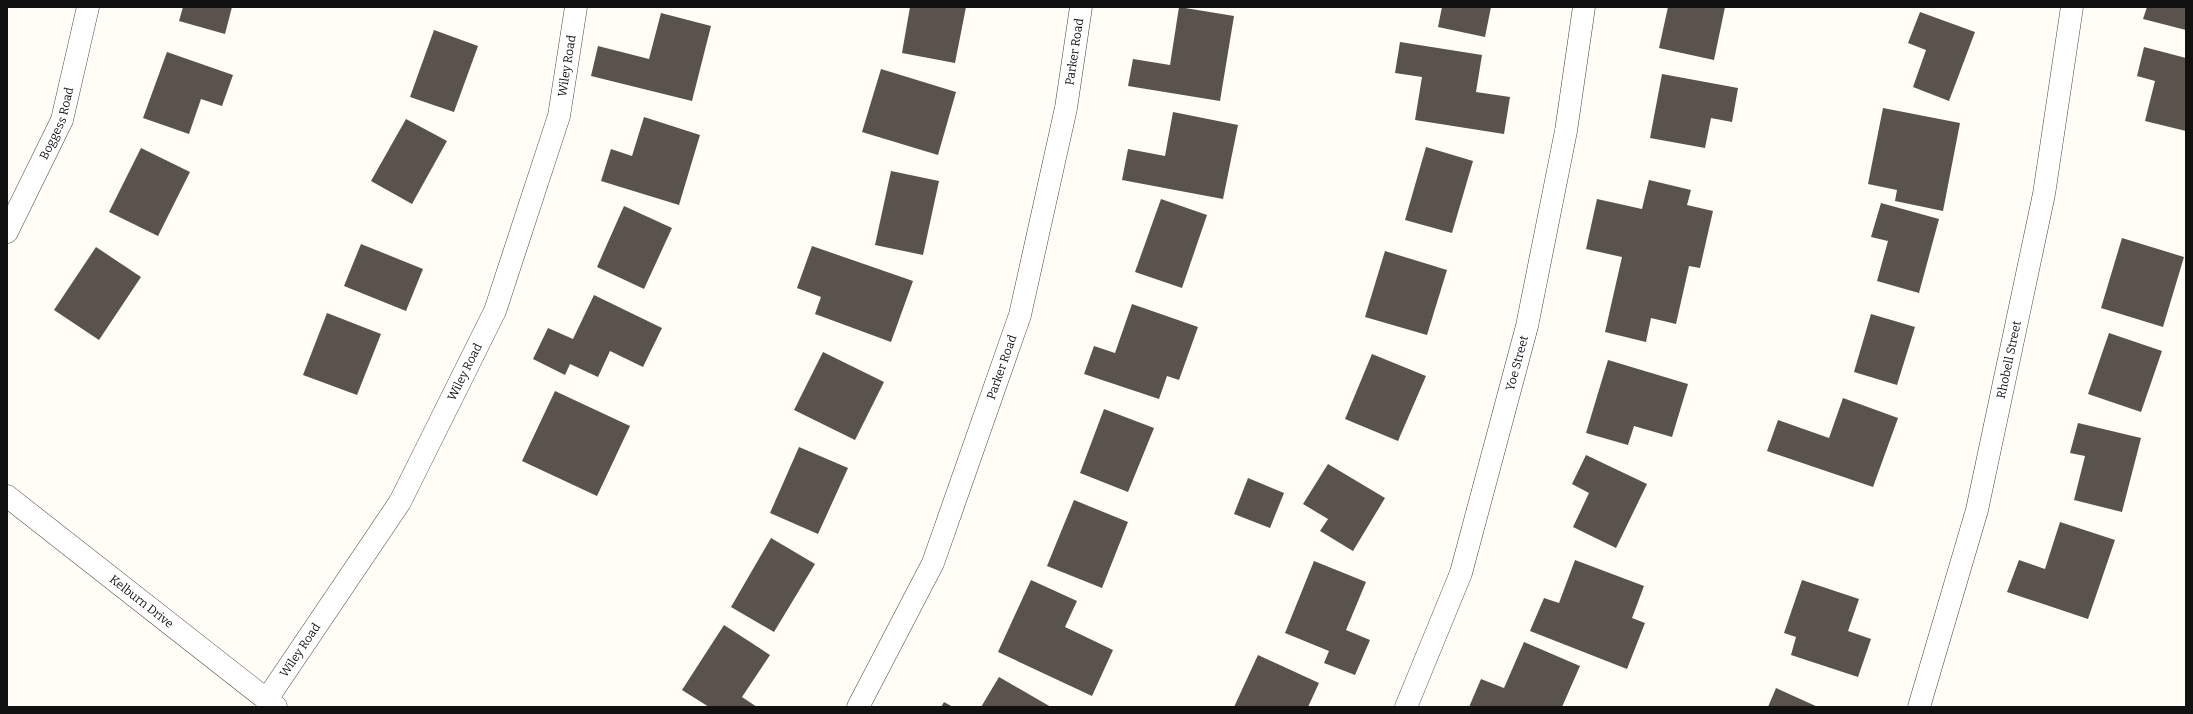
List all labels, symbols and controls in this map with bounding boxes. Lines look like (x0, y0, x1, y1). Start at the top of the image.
street label: Parker Road (1062, 17, 1086, 86)
street label: Wiley Road (555, 34, 579, 98)
street label: Boggess Road (37, 86, 76, 162)
street label: Rhobell Street (1994, 319, 2024, 400)
street label: Parker Road (984, 333, 1020, 401)
street label: Yoe Street (1503, 333, 1531, 392)
street label: Wiley Road (445, 341, 485, 403)
street label: Kelburn Drive (107, 572, 176, 631)
street label: Wiley Road (277, 620, 323, 680)

